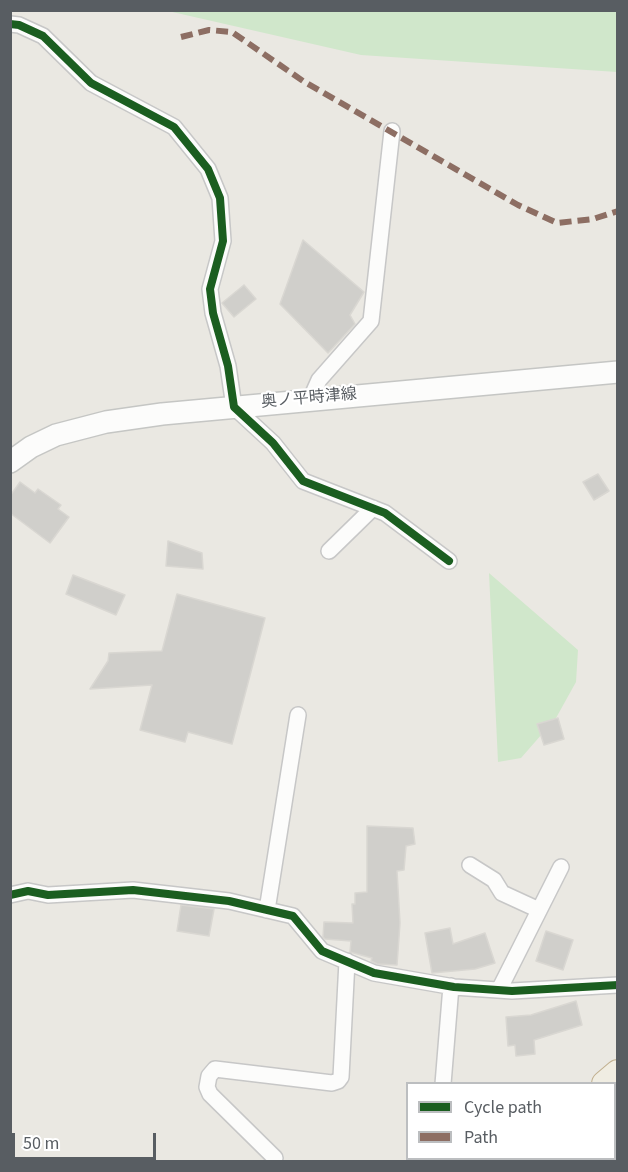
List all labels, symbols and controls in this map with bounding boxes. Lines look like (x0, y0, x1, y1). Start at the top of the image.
street label: 奥ノ平時津線 (260, 385, 358, 413)
legend (406, 1082, 616, 1160)
text: Cycle path (464, 1095, 542, 1120)
scale bar (15, 1121, 159, 1159)
text: Path (464, 1125, 498, 1150)
text: 50 m (23, 1131, 59, 1156)

